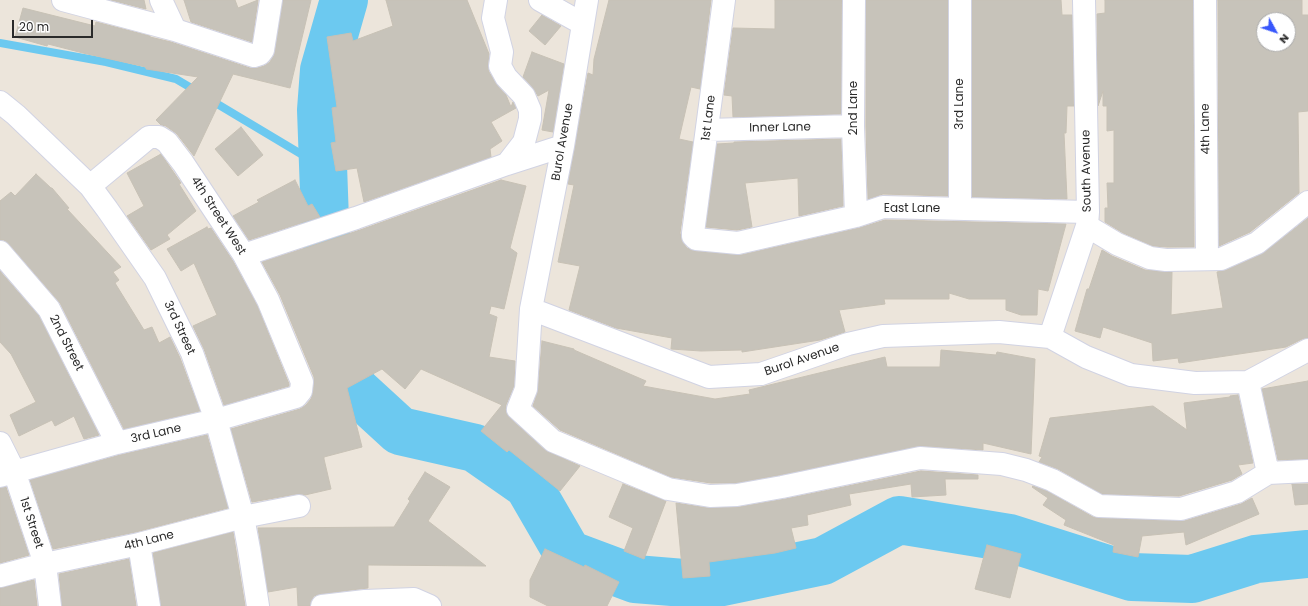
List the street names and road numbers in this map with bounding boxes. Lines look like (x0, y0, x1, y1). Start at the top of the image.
street label: 3rd Lane (953, 78, 967, 130)
street label: 2nd Lane (847, 81, 861, 135)
street label: 1st Lane (699, 94, 719, 142)
street label: Burol Avenue (549, 102, 577, 182)
street label: 4th Lane (1198, 103, 1214, 155)
street label: Inner Lane (749, 120, 811, 136)
street label: South Avenue (1079, 130, 1095, 212)
street label: 4th Street West (187, 174, 249, 258)
street label: East Lane (884, 202, 940, 216)
street label: 3rd Street (160, 299, 198, 357)
street label: 2nd Street (46, 313, 86, 373)
street label: Burol Avenue (763, 340, 841, 380)
street label: 3rd Lane (129, 421, 183, 447)
street label: 1st Street (16, 496, 46, 550)
street label: 4th Lane (122, 528, 176, 554)

